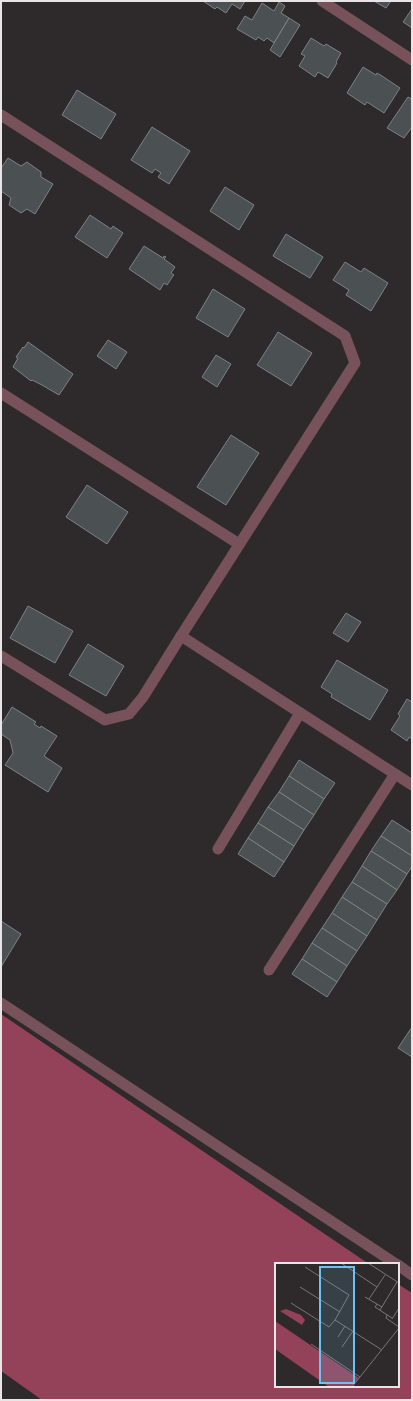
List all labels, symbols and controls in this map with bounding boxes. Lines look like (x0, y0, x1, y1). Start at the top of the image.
inset map (275, 1263, 399, 1387)

